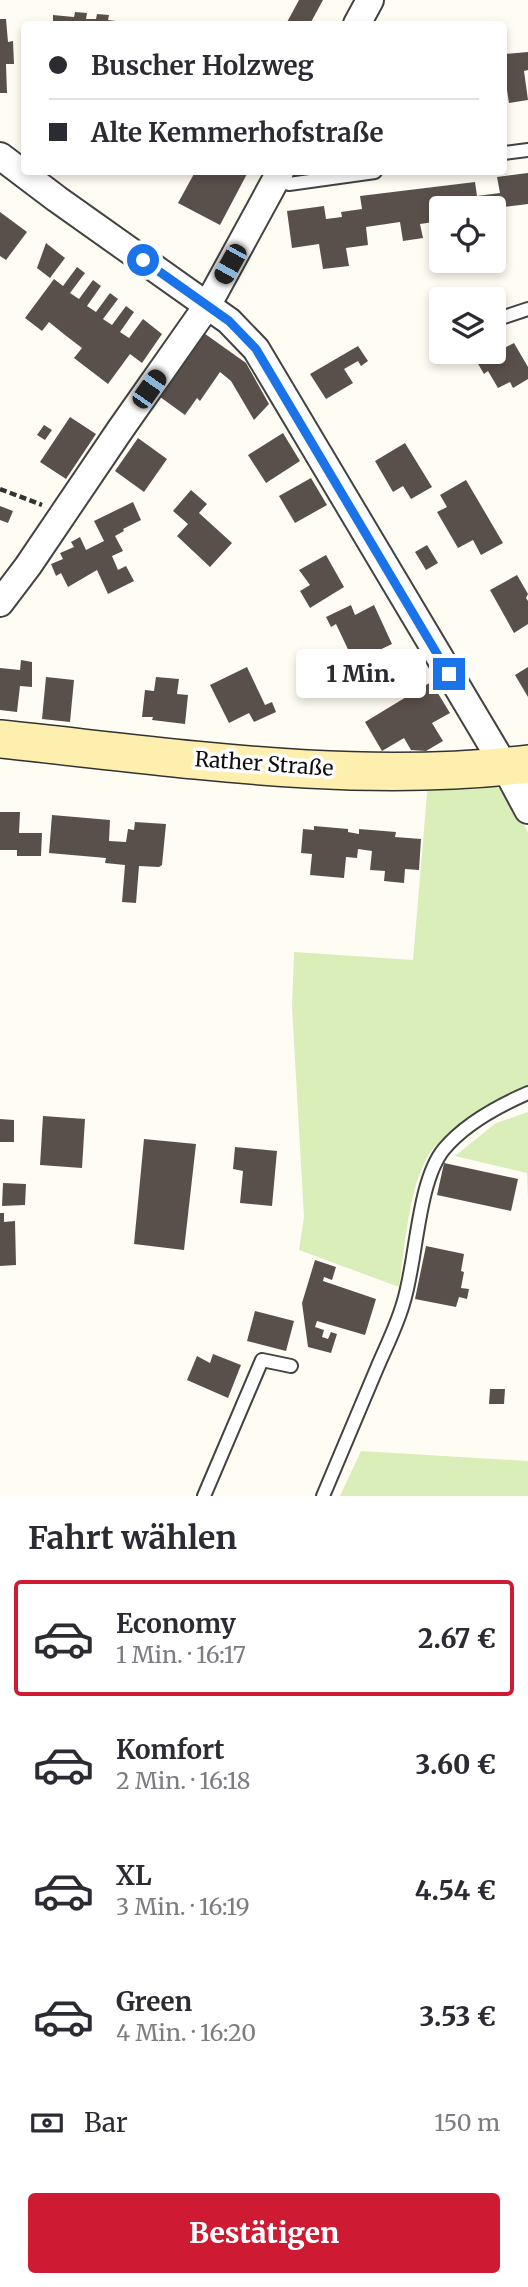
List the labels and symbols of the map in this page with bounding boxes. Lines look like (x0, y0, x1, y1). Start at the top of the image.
car (211, 241, 250, 287)
route start (127, 244, 159, 276)
car (129, 366, 170, 412)
callout: 1 Min. (295, 650, 424, 698)
route end (433, 658, 465, 690)
street label: Rather Straße (194, 745, 334, 782)

